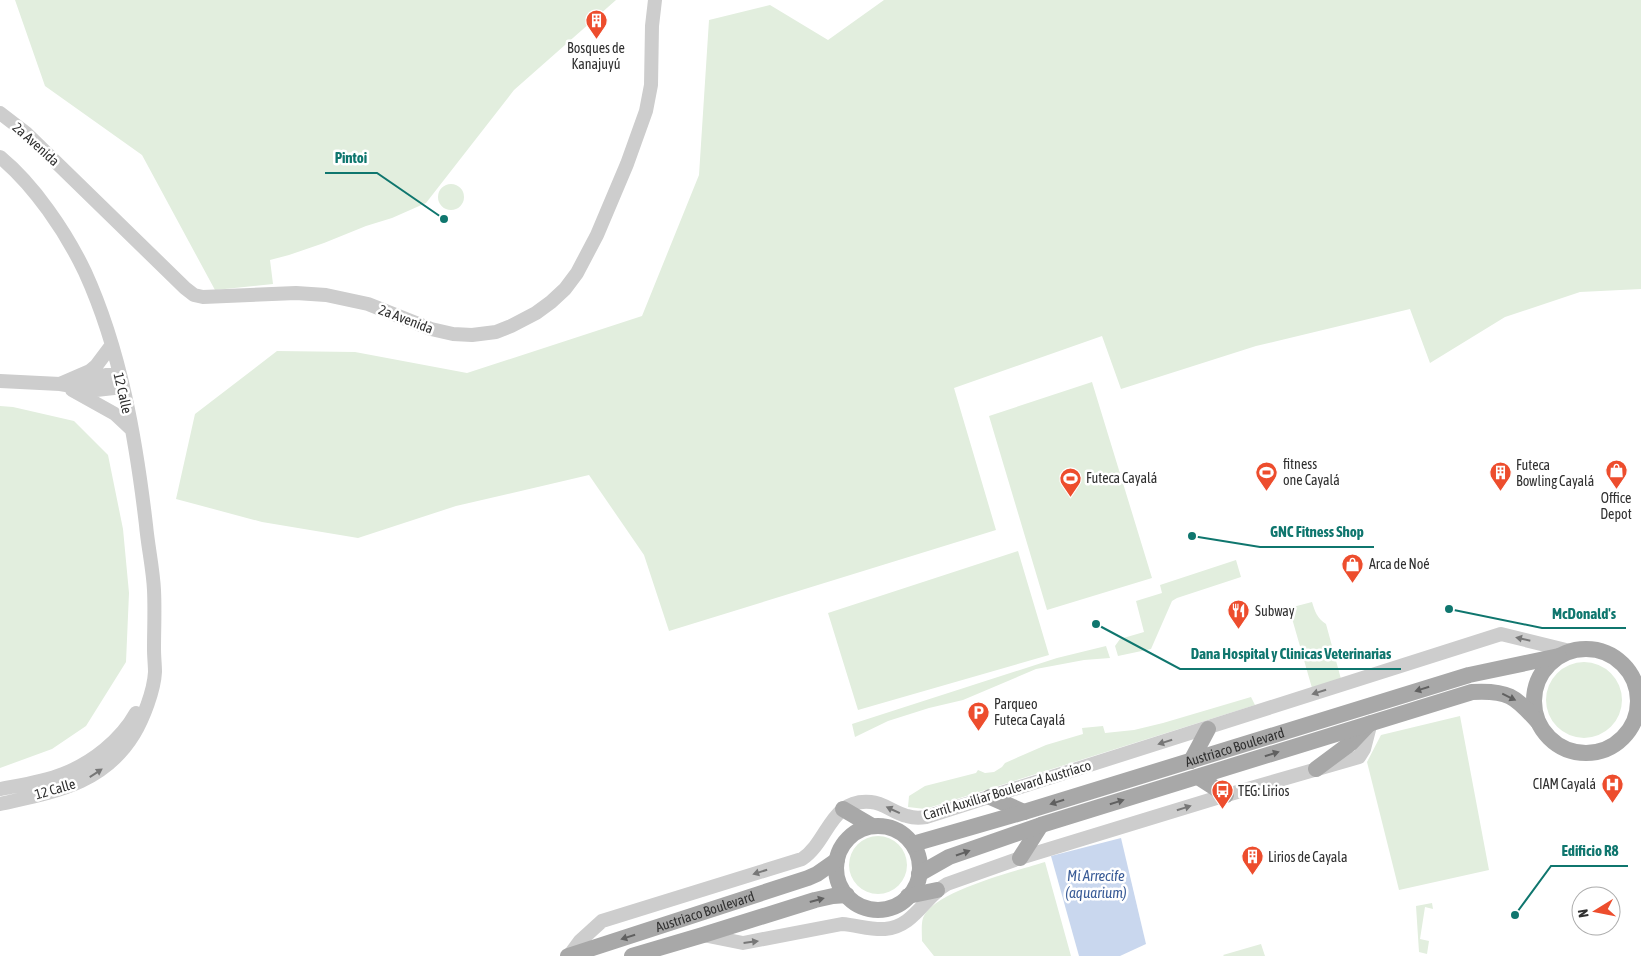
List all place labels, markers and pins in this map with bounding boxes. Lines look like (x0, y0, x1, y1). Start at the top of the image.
building icon: Bosques de Kanajuyú (584, 8, 608, 39)
place label: Bosques de Kanajuyú (567, 40, 625, 72)
callout: Pintoi (325, 143, 377, 173)
place label: fitness one Cayalá (1283, 456, 1340, 488)
place label: Futeca Bowling Cayalá (1516, 457, 1594, 489)
shop icon: Office Depot (1604, 458, 1628, 489)
sports icon: fitness one Cayalá (1255, 460, 1279, 491)
building icon: Futeca Bowling Cayalá (1488, 461, 1512, 492)
sports icon: Futeca Cayalá (1058, 466, 1082, 497)
place label: Futeca Cayalá (1086, 470, 1157, 486)
place label: Office Depot (1600, 490, 1632, 522)
callout: GNC Fitness Shop (1260, 517, 1374, 547)
shop icon: Arca de Noé (1341, 552, 1365, 583)
place label: Arca de Noé (1369, 556, 1430, 572)
callout: McDonald's (1542, 598, 1626, 628)
restaurant icon: Subway (1227, 599, 1251, 630)
place label: Subway (1255, 603, 1295, 619)
callout: Dana Hospital y Clinicas Veterinarias (1180, 639, 1401, 669)
place label: Parqueo Futeca Cayalá (994, 696, 1065, 728)
parking icon: Parqueo Futeca Cayalá (966, 700, 990, 731)
hospital icon: CIAM Cayalá (1600, 772, 1624, 803)
place label: CIAM Cayalá (1533, 776, 1596, 792)
bus stop icon: TEG: Lirios (1210, 779, 1234, 810)
place label: TEG: Lirios (1238, 783, 1290, 799)
callout: Edificio R8 (1551, 836, 1628, 866)
building icon: Lirios de Cayala (1240, 845, 1264, 876)
place label: Lirios de Cayala (1268, 849, 1348, 865)

